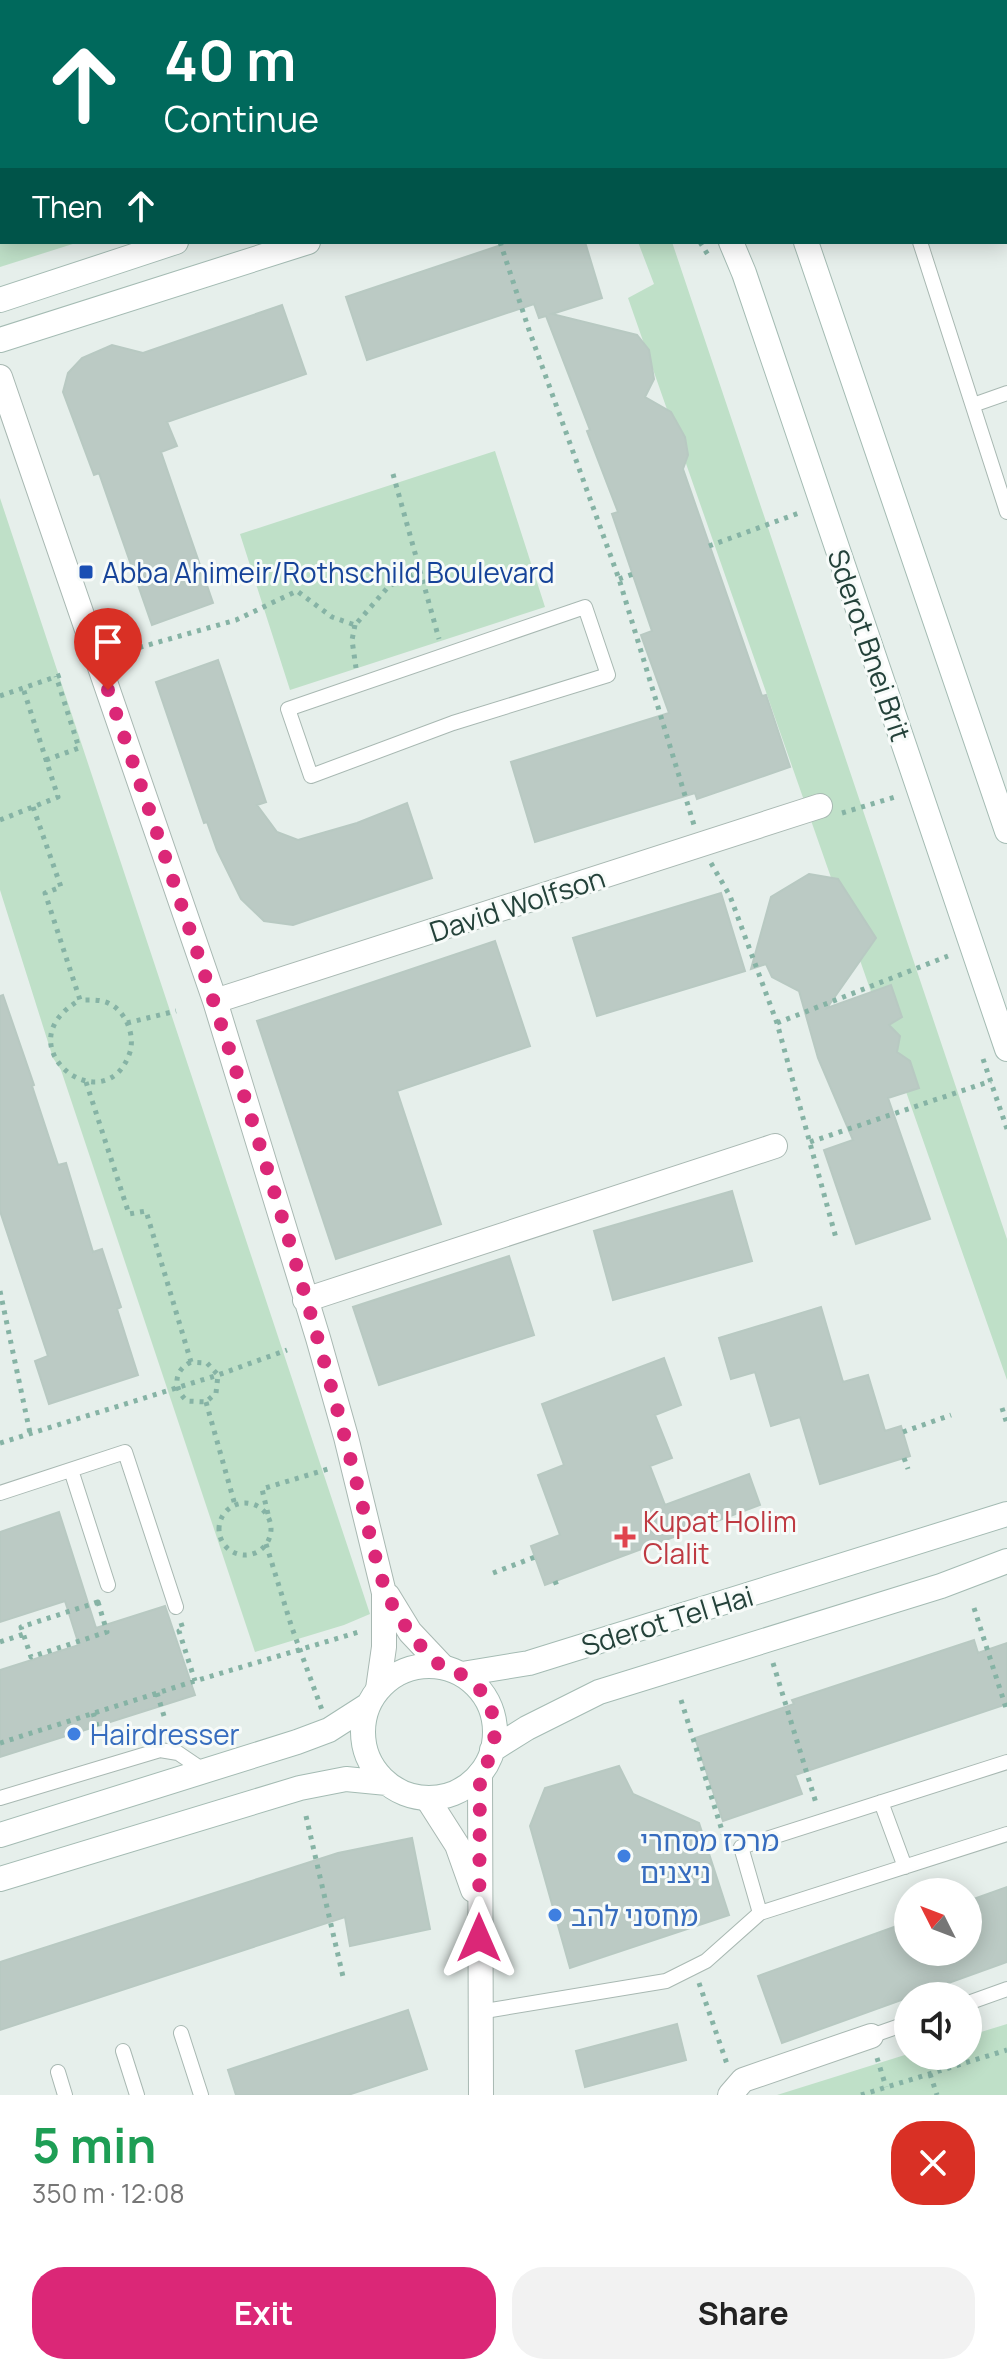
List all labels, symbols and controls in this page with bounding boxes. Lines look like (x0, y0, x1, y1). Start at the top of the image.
text: 40 m (164, 21, 296, 98)
icon: ahead (32, 32, 136, 136)
text: Continue (164, 94, 319, 143)
icon: ahead (119, 184, 163, 228)
text: Then (32, 186, 103, 227)
street label: Sderot Bnei Brit (819, 544, 921, 746)
place label: Abba Ahimeir/Rothschild Boulevard (102, 553, 555, 591)
marker: Abba Ahimeir/Rothschild Boulevard (77, 563, 95, 581)
pin (74, 608, 142, 690)
icon: arrive (86, 620, 130, 664)
street label: David Wolfson (424, 858, 610, 950)
place label: Kupat Holim Clalit (643, 1502, 797, 1572)
marker: Kupat Holim Clalit (614, 1526, 636, 1548)
street label: Sderot Tel Hai (577, 1576, 757, 1664)
place label: Hairdresser (90, 1715, 240, 1753)
marker: Hairdresser (65, 1725, 83, 1743)
place label: מרכז מסחרי ניצנים (640, 1821, 779, 1891)
marker: מרכז מסחרי ניצנים (615, 1847, 633, 1865)
north arrow (894, 1878, 982, 1966)
map controls (894, 1878, 982, 2070)
position arrow (437, 1896, 521, 1980)
place label: מחסני להב (571, 1896, 698, 1934)
marker: מחסני להב (546, 1906, 564, 1924)
button: sound (894, 1982, 982, 2070)
text: 5 min (32, 2112, 156, 2177)
button: close (891, 2121, 975, 2205)
text: 350 m · 12:08 (32, 2175, 184, 2211)
button: Exit (32, 2267, 496, 2359)
button: Share (512, 2267, 975, 2359)

